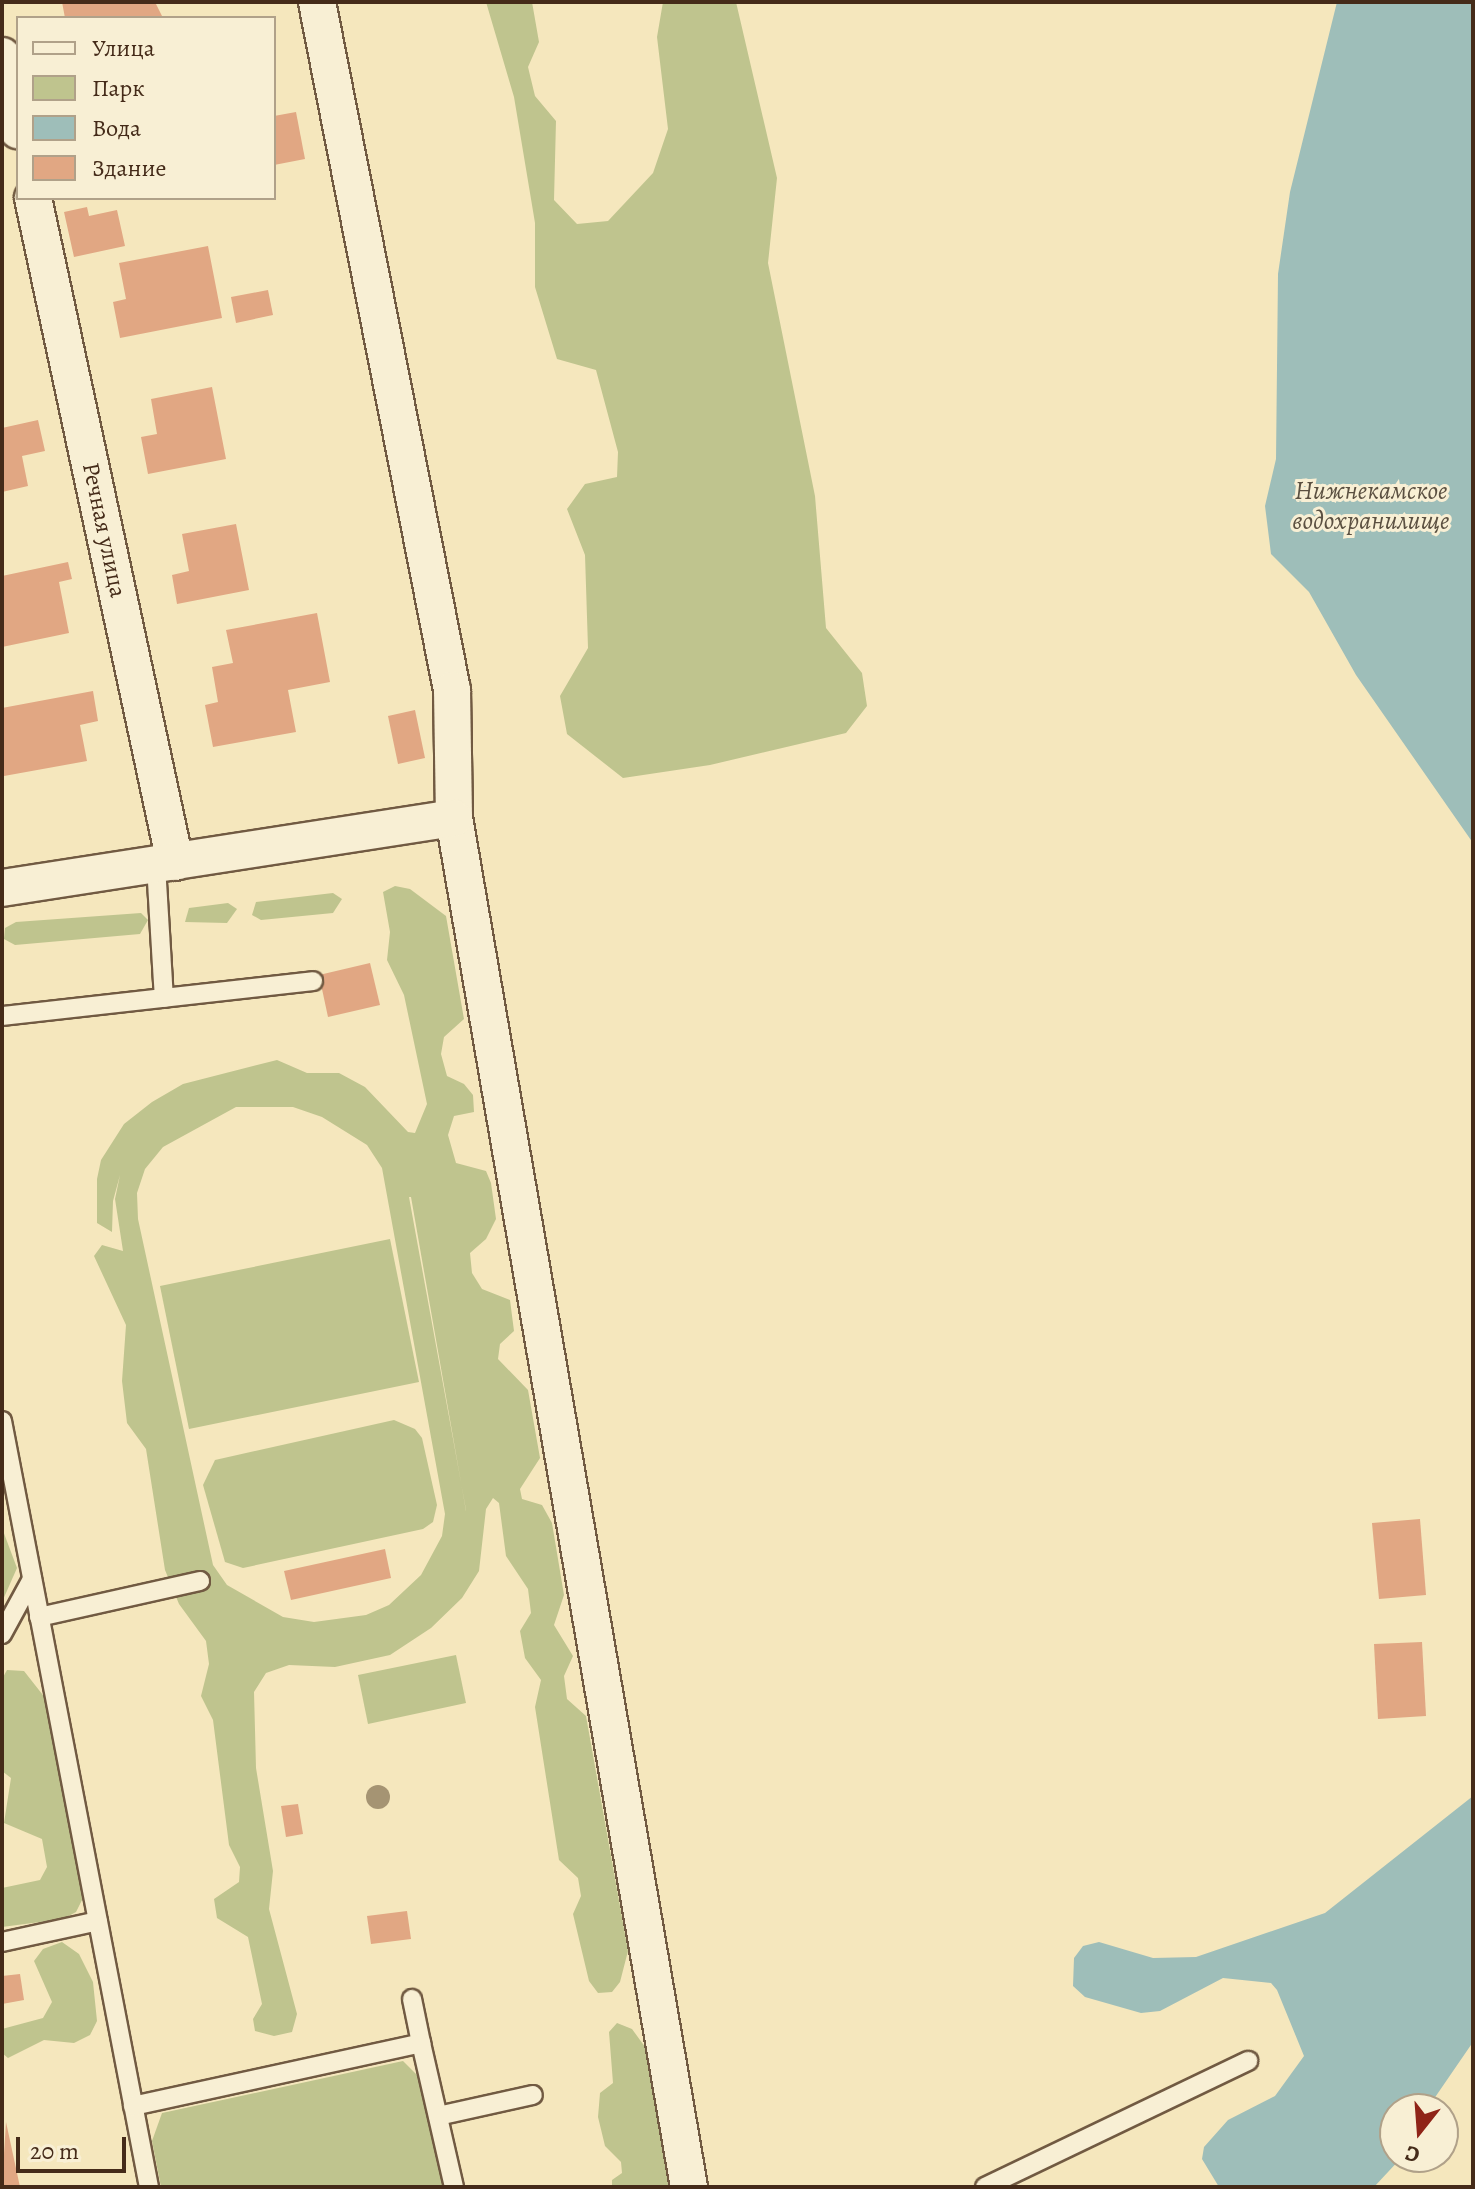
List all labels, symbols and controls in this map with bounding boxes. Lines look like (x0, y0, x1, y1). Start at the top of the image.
legend (16, 16, 276, 200)
text: Улица (92, 32, 155, 64)
text: Парк (92, 72, 145, 104)
text: Вода (92, 112, 141, 144)
text: Здание (92, 152, 167, 184)
street label: Речная улица (76, 460, 132, 600)
water label: Нижнекамское водохранилище (1292, 475, 1450, 536)
north arrow (1379, 2093, 1459, 2173)
scale bar (20, 2121, 130, 2171)
text: 20 m (30, 2135, 79, 2167)
text: С (1402, 2138, 1423, 2170)

